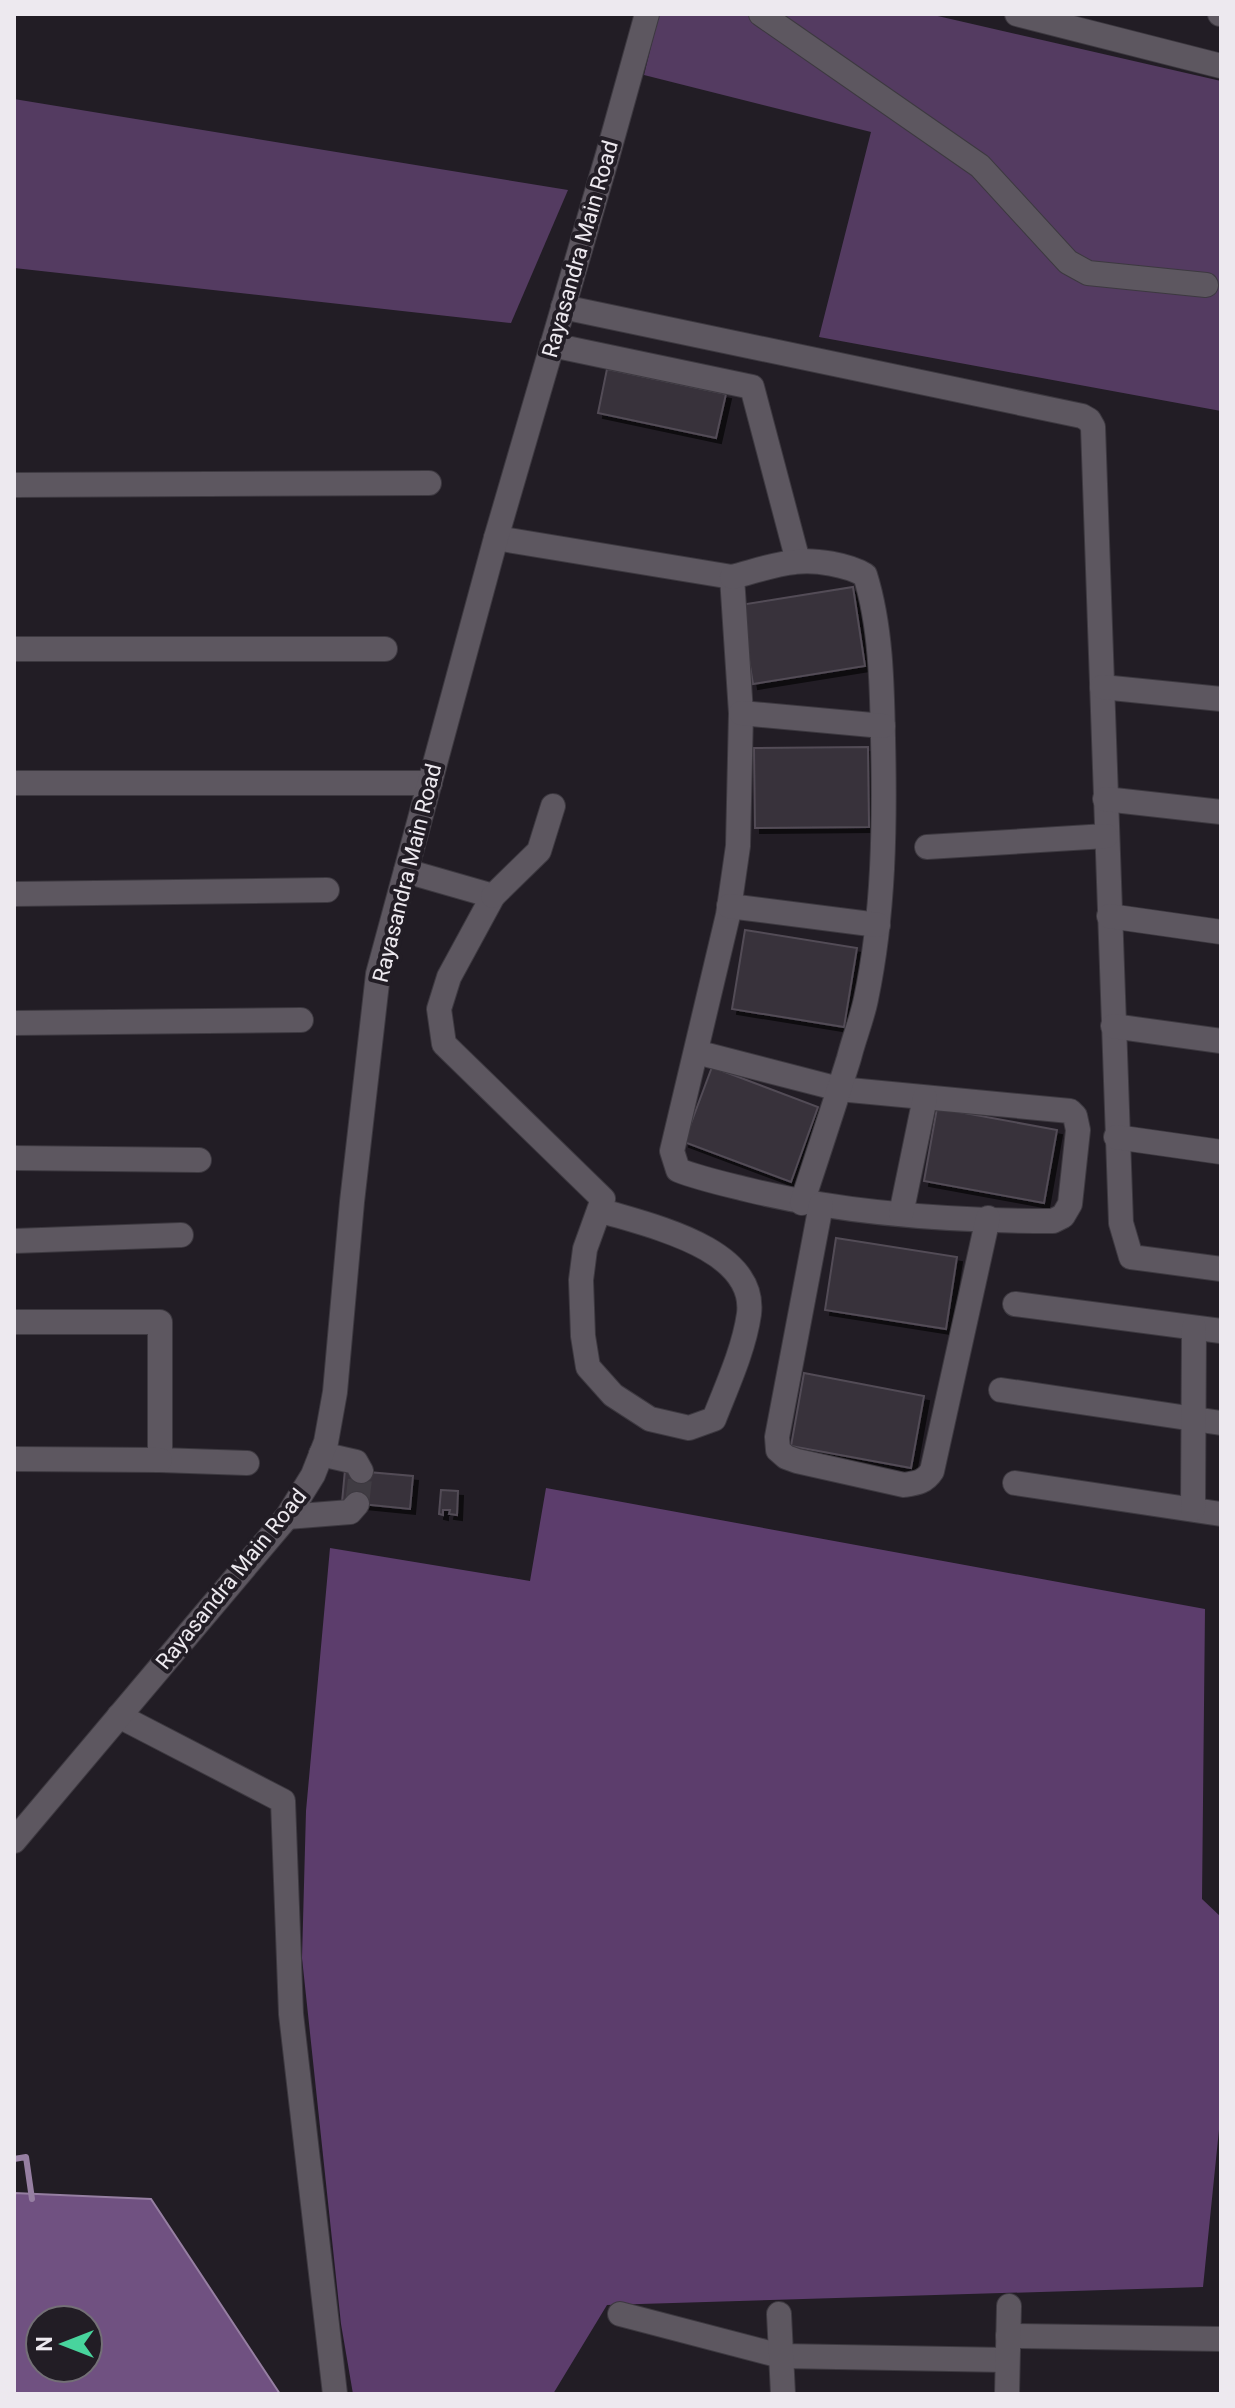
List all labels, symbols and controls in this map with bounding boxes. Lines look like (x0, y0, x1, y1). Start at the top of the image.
street label: Rayasandra Main Road (537, 138, 623, 360)
street label: Rayasandra Main Road (368, 761, 446, 985)
street label: Rayasandra Main Road (151, 1484, 311, 1674)
north arrow (24, 2304, 104, 2384)
text: N (32, 2336, 57, 2352)

